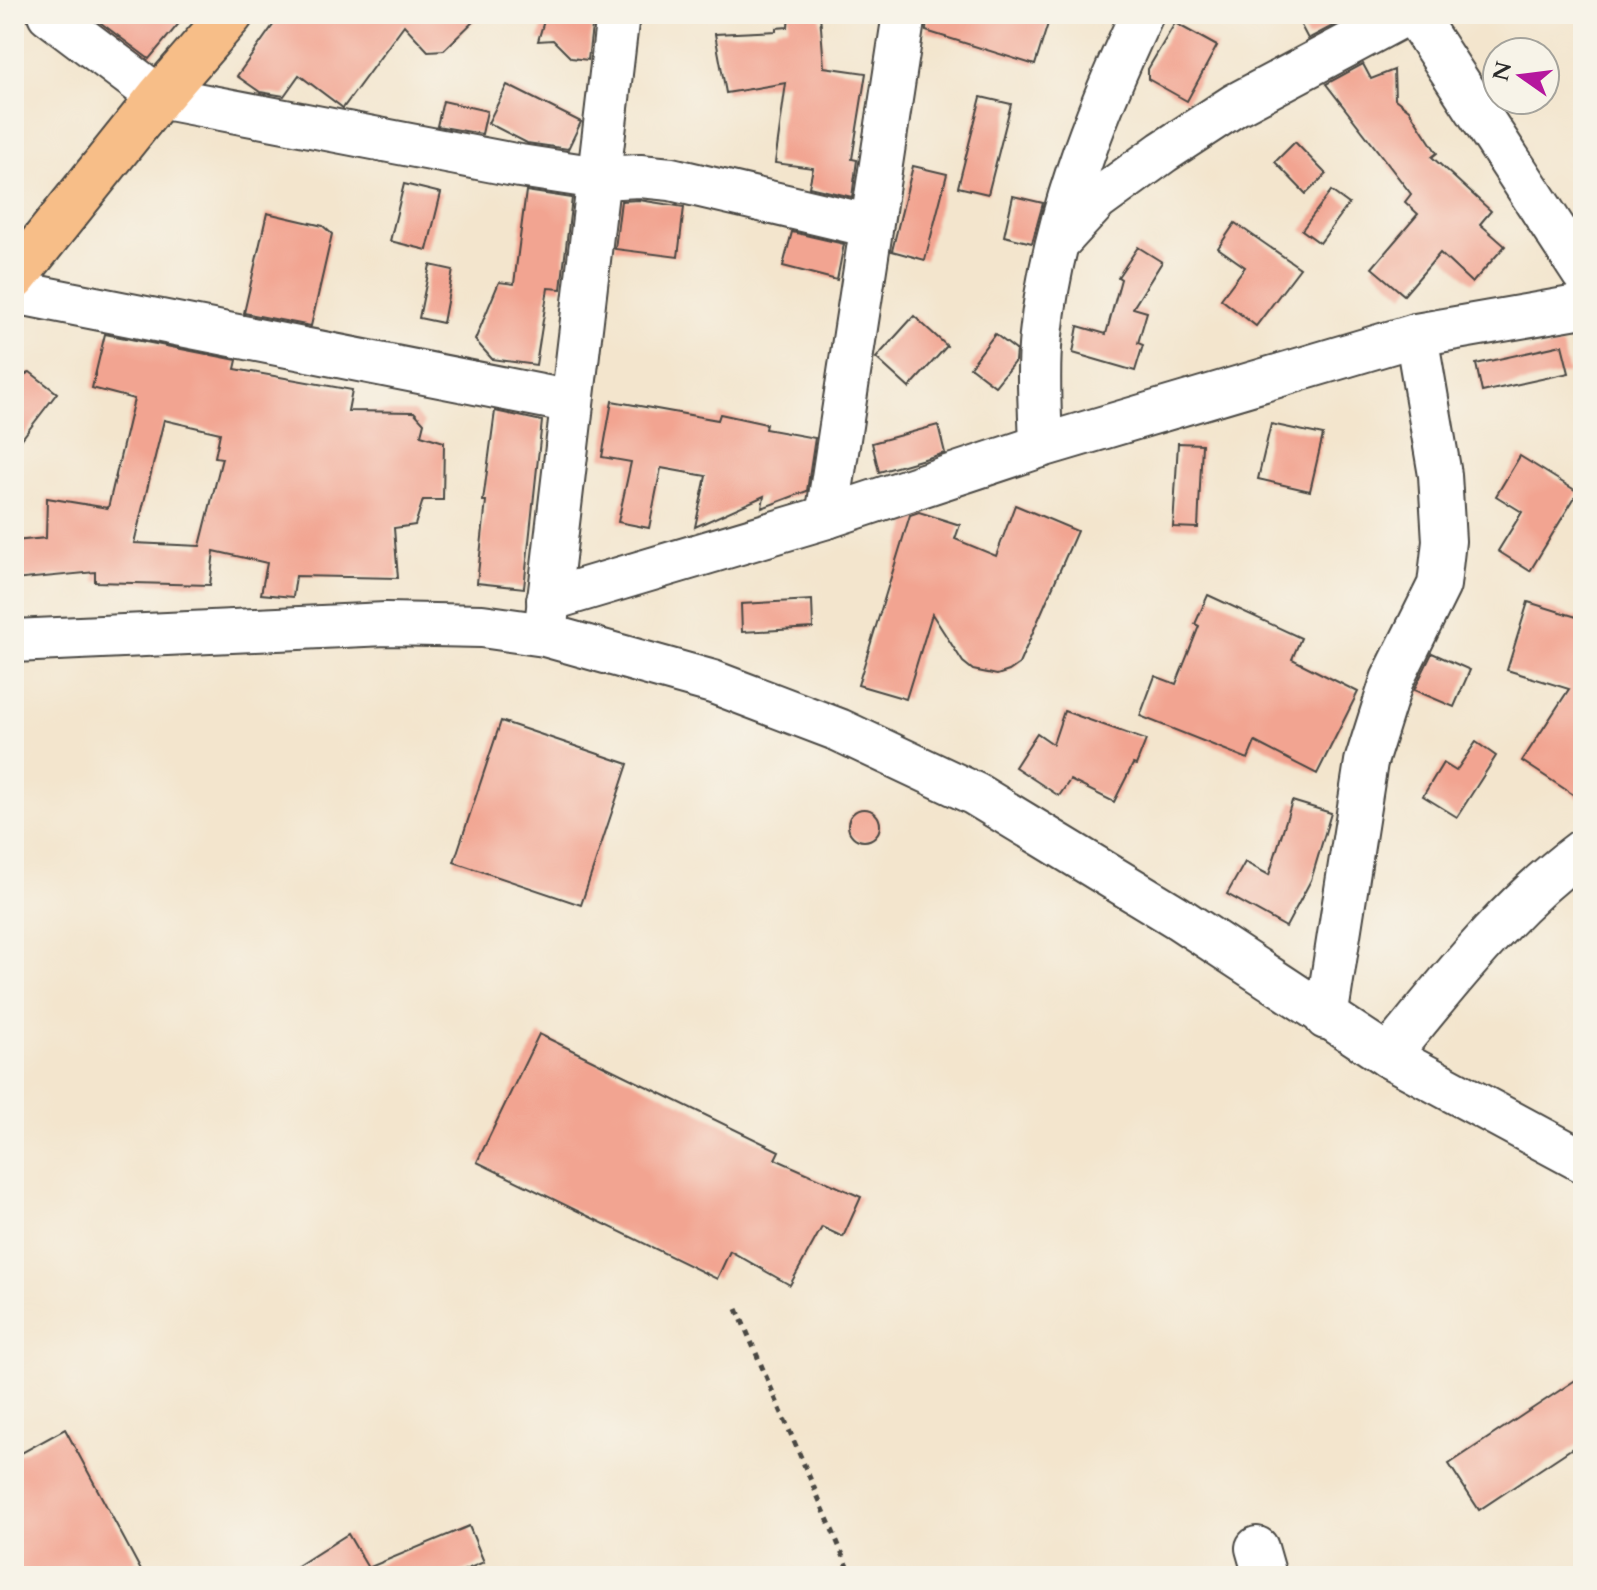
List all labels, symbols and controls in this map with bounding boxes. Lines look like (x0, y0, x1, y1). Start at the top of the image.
north arrow (1481, 36, 1561, 116)
text: N (1486, 59, 1519, 84)

